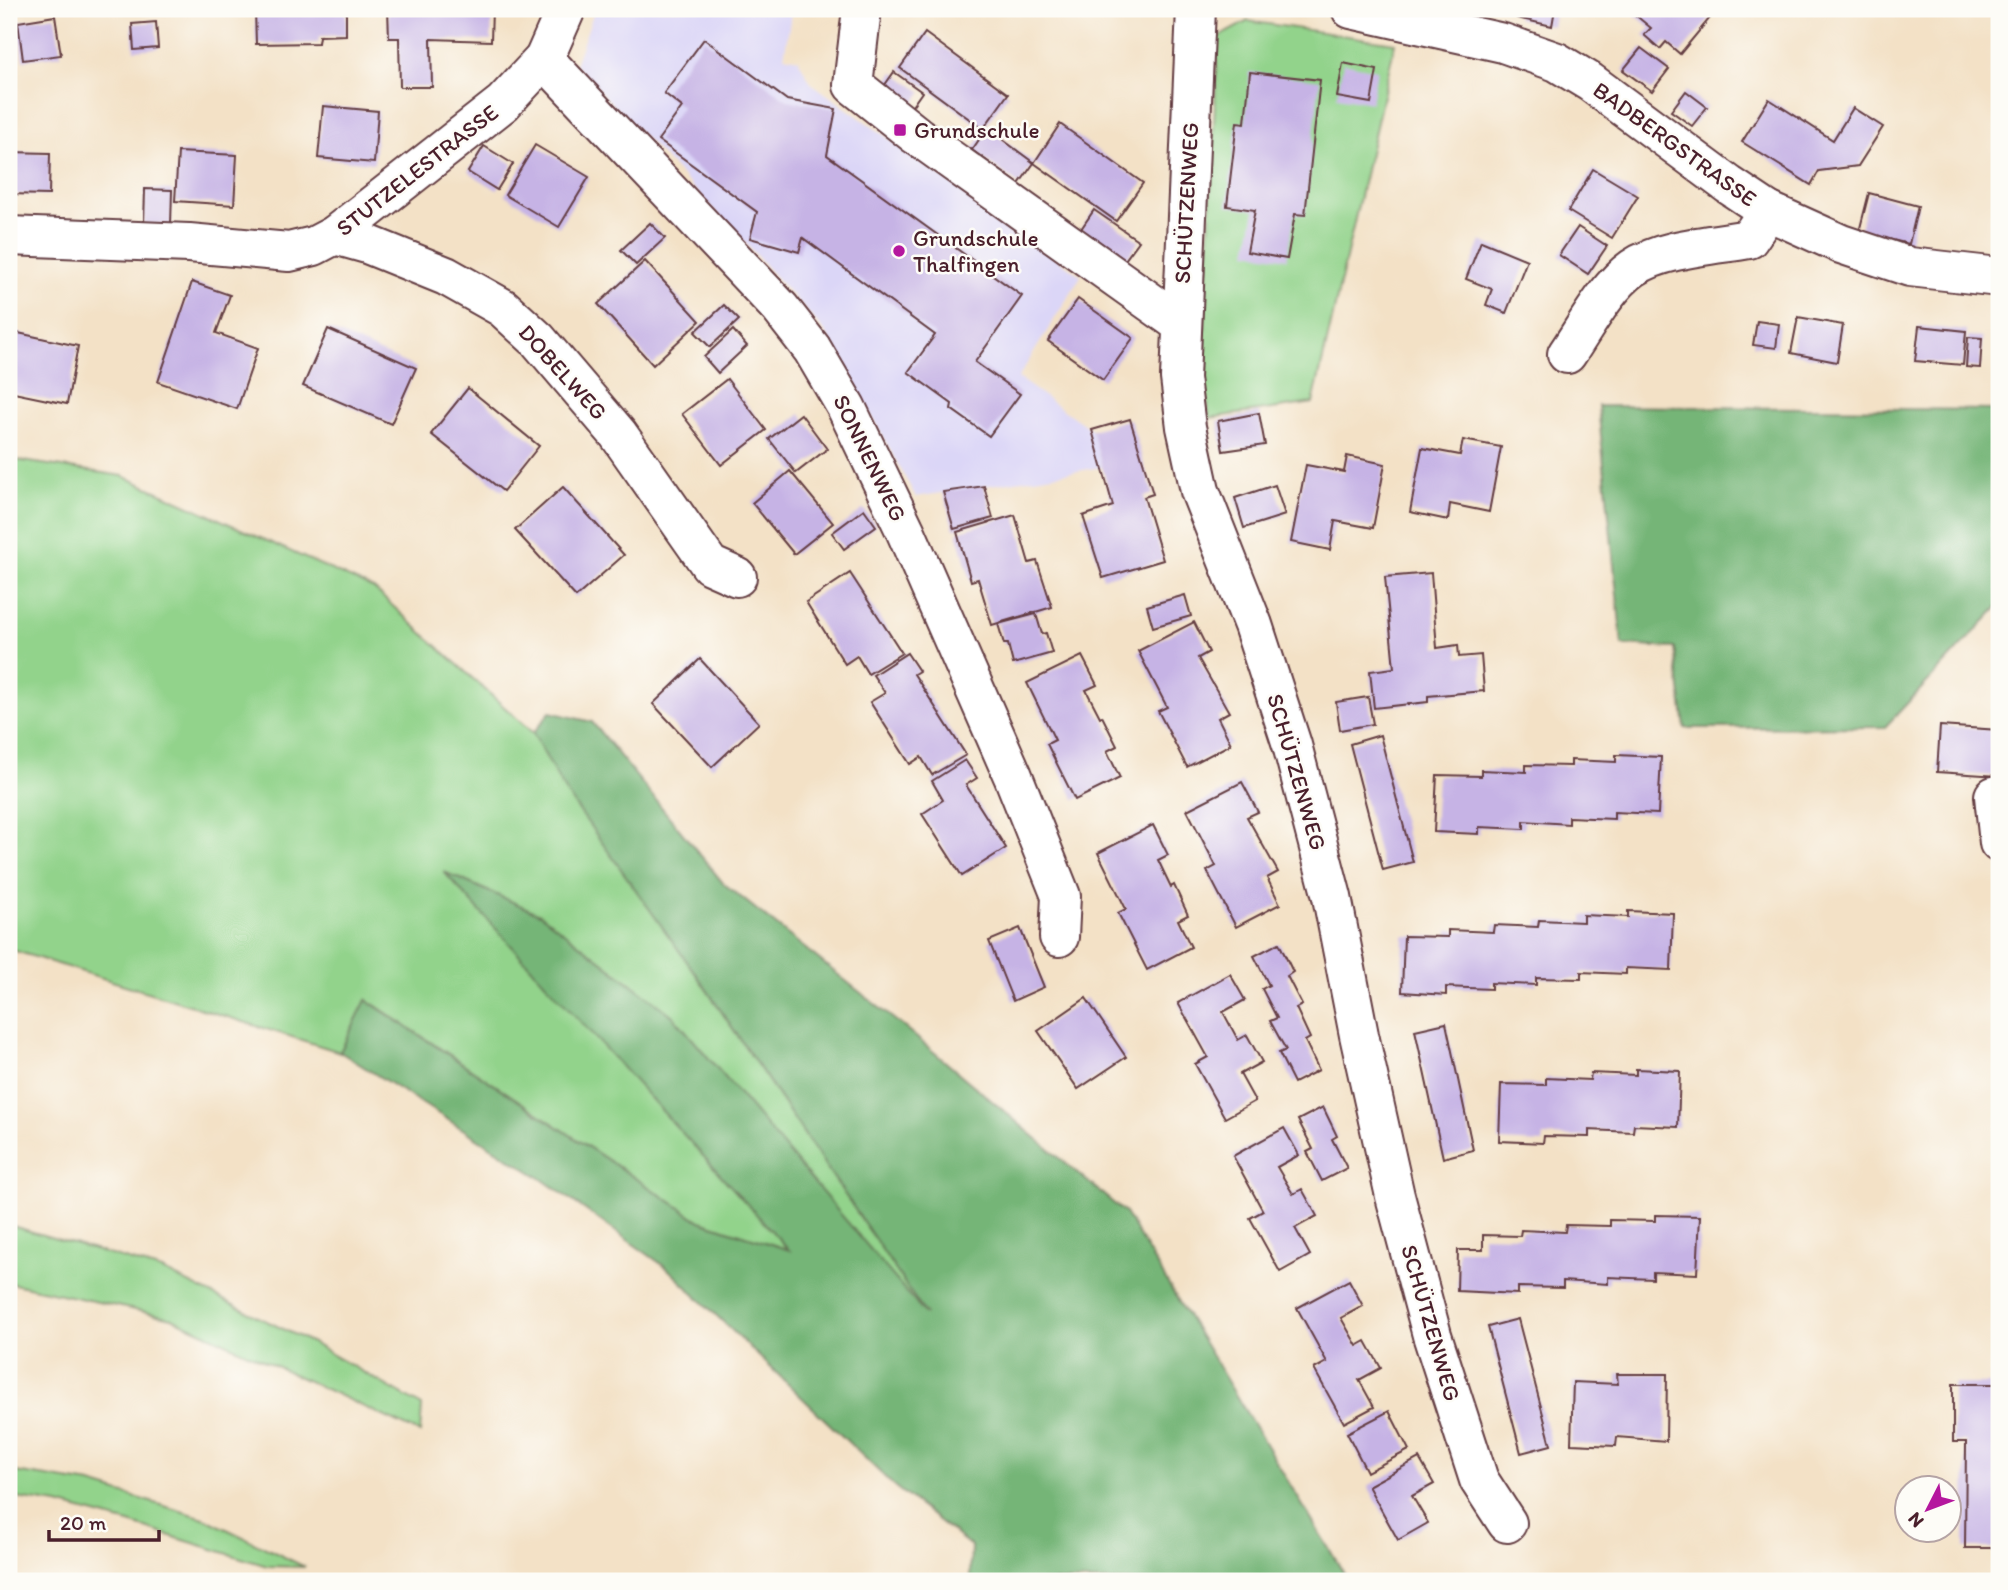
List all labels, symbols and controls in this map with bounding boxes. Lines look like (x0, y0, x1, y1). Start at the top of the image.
street label: BADBERGSTRASSE (1588, 75, 1762, 213)
street label: STUTZELESTRASSE (330, 98, 504, 242)
place label: Grundschule (914, 116, 1040, 144)
marker: Grundschule (892, 122, 908, 138)
street label: SCHÜTZENWEG (1168, 122, 1204, 284)
place label: Grundschule Thalfingen (913, 224, 1039, 278)
marker: Grundschule Thalfingen (891, 243, 907, 259)
street label: DOBELWEG (513, 318, 613, 426)
street label: SONNENWEG (827, 390, 913, 526)
street label: SCHÜTZENWEG (1261, 691, 1333, 853)
street label: SCHÜTZENWEG (1395, 1242, 1467, 1404)
north arrow (1892, 1474, 1962, 1544)
scale bar (49, 1499, 159, 1543)
text: N (1903, 1508, 1929, 1533)
text: 20 m (60, 1510, 107, 1535)

